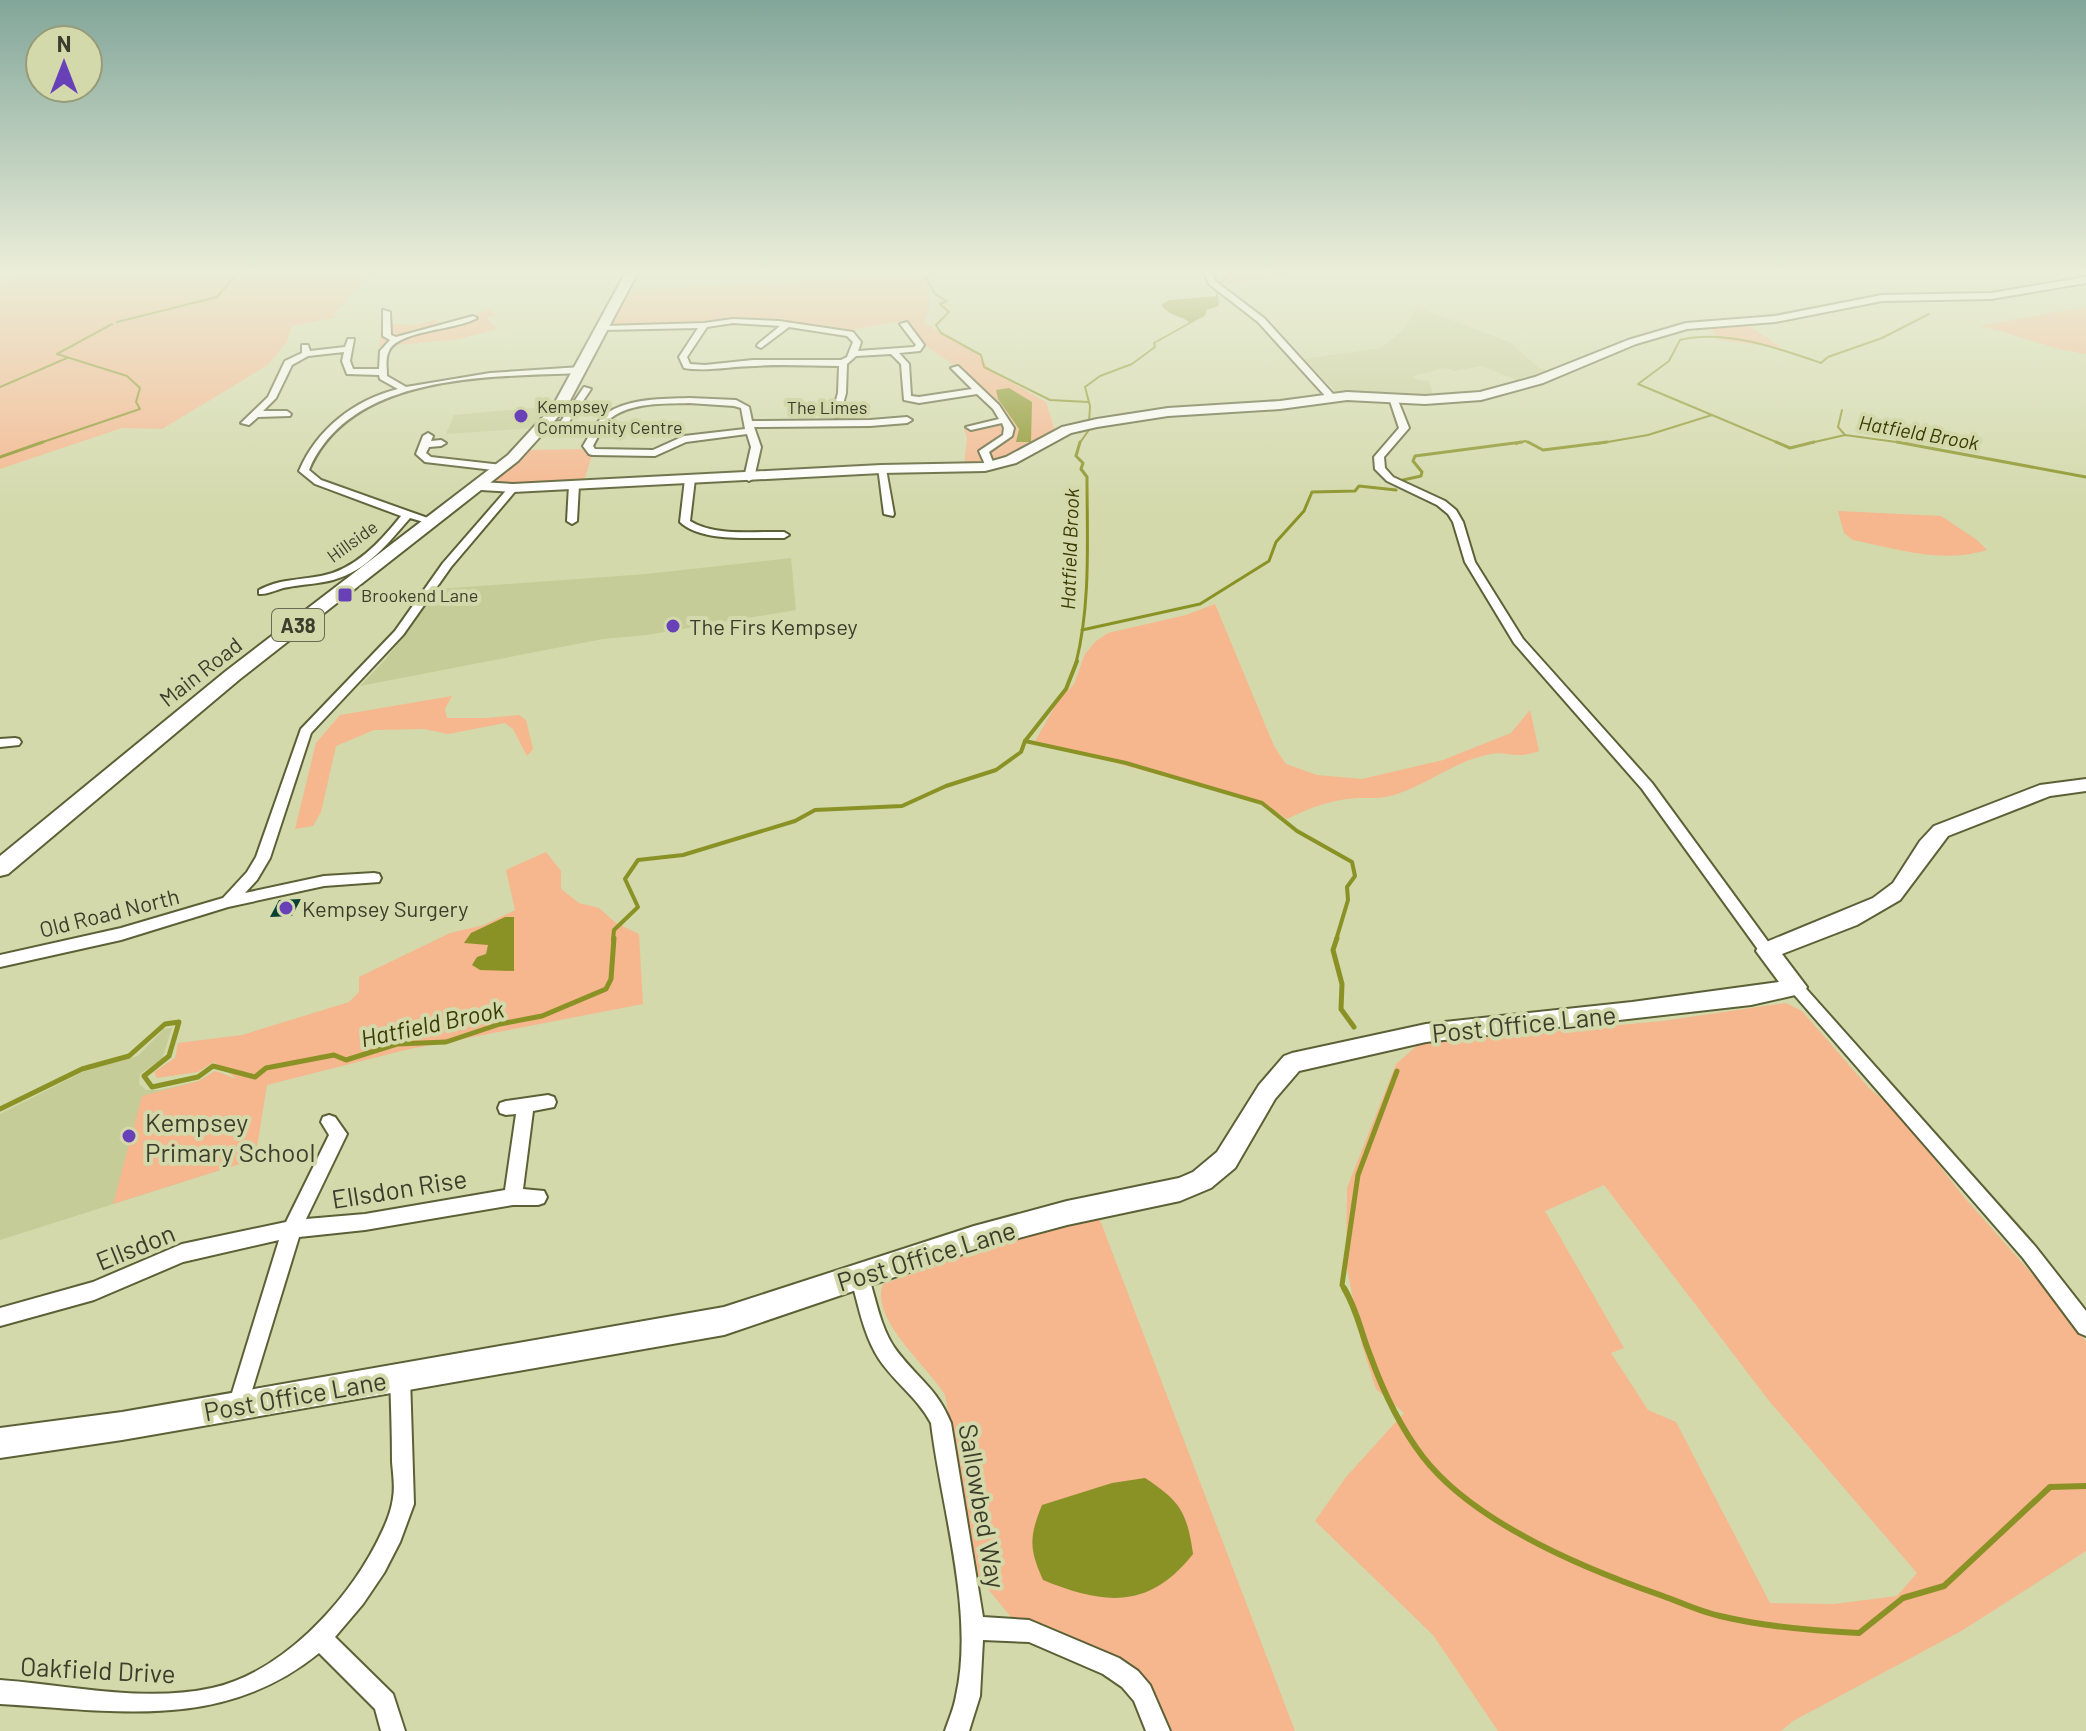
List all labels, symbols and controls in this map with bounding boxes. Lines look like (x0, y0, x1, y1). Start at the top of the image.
north arrow (24, 24, 104, 104)
text: N (57, 30, 71, 56)
place label: Kempsey Community Centre (537, 395, 683, 438)
street label: The Limes (787, 396, 867, 418)
marker: Kempsey Community Centre (512, 407, 530, 425)
water label: Hatfield Brook (1857, 410, 1981, 454)
water label: Hatfield Brook (1055, 488, 1083, 610)
street label: Hillside (322, 515, 382, 567)
place label: Brookend Lane (361, 584, 478, 606)
marker: Brookend Lane (336, 586, 354, 604)
road number: A38 (272, 609, 324, 641)
place label: The Firs Kempsey (689, 613, 858, 639)
marker: The Firs Kempsey (664, 617, 682, 635)
street label: Main Road (154, 631, 246, 711)
street label: Old Road North (36, 882, 182, 942)
place label: Kempsey Surgery (302, 895, 468, 921)
marker: Kempsey Surgery (277, 899, 295, 917)
water label: Hatfield Brook (358, 994, 507, 1052)
street label: Post Office Lane (1430, 998, 1618, 1048)
place label: Kempsey Primary School (145, 1106, 316, 1167)
marker: Kempsey Primary School (120, 1127, 138, 1145)
street label: Ellsdon Rise (329, 1162, 469, 1214)
street label: Post Office Lane (833, 1213, 1019, 1297)
street label: Ellsdon (91, 1216, 179, 1276)
street label: Post Office Lane (201, 1364, 389, 1426)
street label: Sallowbed Way (953, 1421, 1013, 1591)
street label: Oakfield Drive (20, 1649, 176, 1689)

